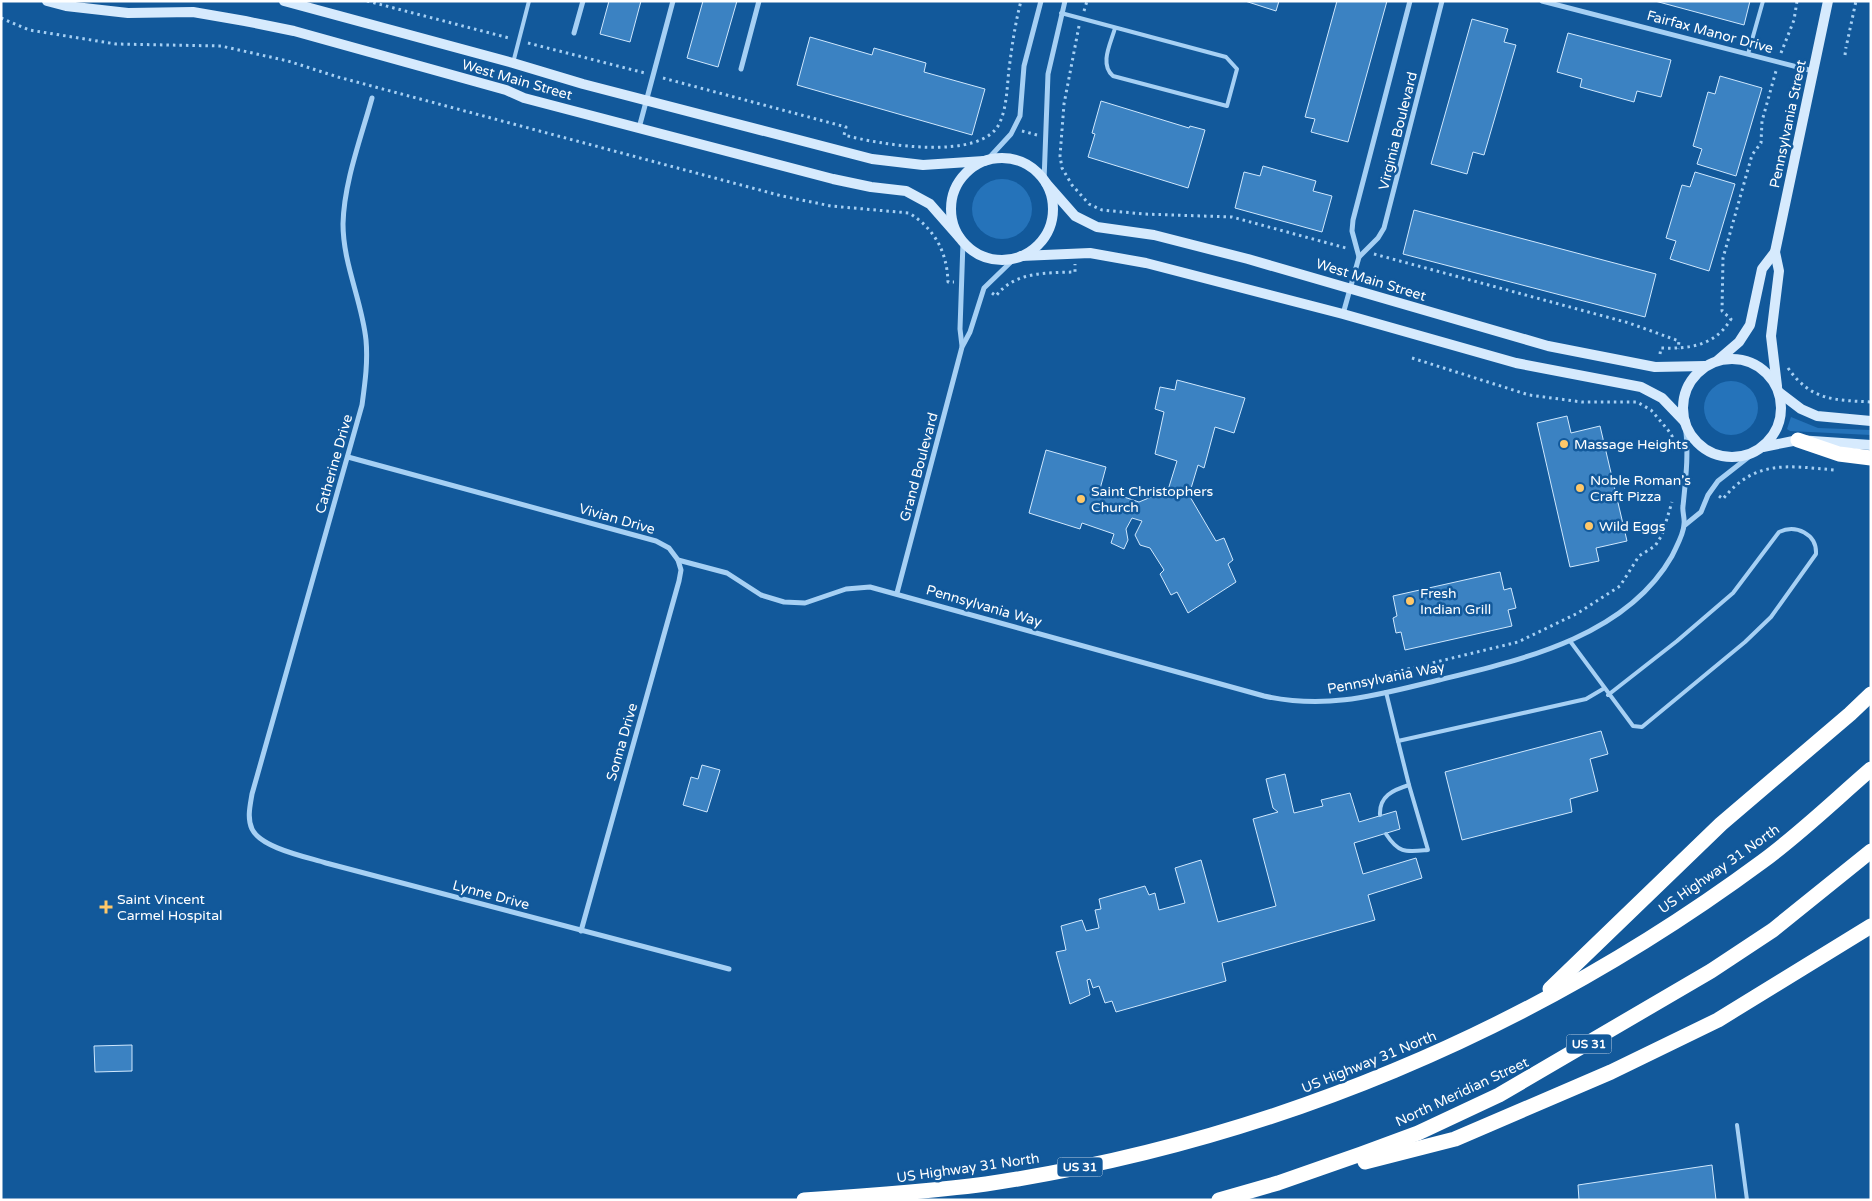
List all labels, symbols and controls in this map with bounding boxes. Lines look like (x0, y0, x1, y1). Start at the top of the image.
street label: Fairfax Manor Drive (1645, 7, 1775, 57)
street label: West Main Street (460, 56, 575, 104)
street label: Pennsylvania Street (1766, 58, 1810, 190)
street label: Virginia Boulevard (1375, 70, 1421, 192)
street label: West Main Street (1314, 255, 1429, 305)
street label: Grand Boulevard (896, 411, 942, 523)
street label: Catherine Drive (312, 412, 356, 516)
place label: Massage Heights (1574, 436, 1688, 453)
marker: Massage Heights (1558, 438, 1570, 450)
place label: Noble Roman's Craft Pizza (1590, 472, 1691, 505)
marker: Noble Roman's Craft Pizza (1574, 482, 1586, 494)
place label: Saint Christophers Church (1091, 483, 1213, 516)
marker: Saint Christophers Church (1075, 493, 1087, 505)
street label: Vivian Drive (577, 500, 657, 538)
place label: Wild Eggs (1599, 518, 1666, 535)
marker: Wild Eggs (1583, 520, 1595, 532)
street label: Pennsylvania Way (924, 581, 1044, 631)
place label: Fresh Indian Grill (1420, 585, 1491, 618)
marker: Fresh Indian Grill (1404, 595, 1416, 607)
street label: Pennsylvania Way (1326, 658, 1447, 698)
street label: Sonna Drive (603, 701, 641, 783)
street label: US Highway 31 North (1655, 821, 1783, 917)
street label: Lynne Drive (451, 877, 531, 913)
place label: Saint Vincent Carmel Hospital (117, 891, 223, 924)
marker: Saint Vincent Carmel Hospital (99, 900, 113, 914)
street label: US Highway 31 North (1299, 1027, 1439, 1097)
road number: US 31 (1566, 1034, 1612, 1054)
street label: North Meridian Street (1393, 1053, 1532, 1130)
street label: US Highway 31 North (896, 1150, 1040, 1186)
road number: US 31 (1058, 1158, 1102, 1176)

